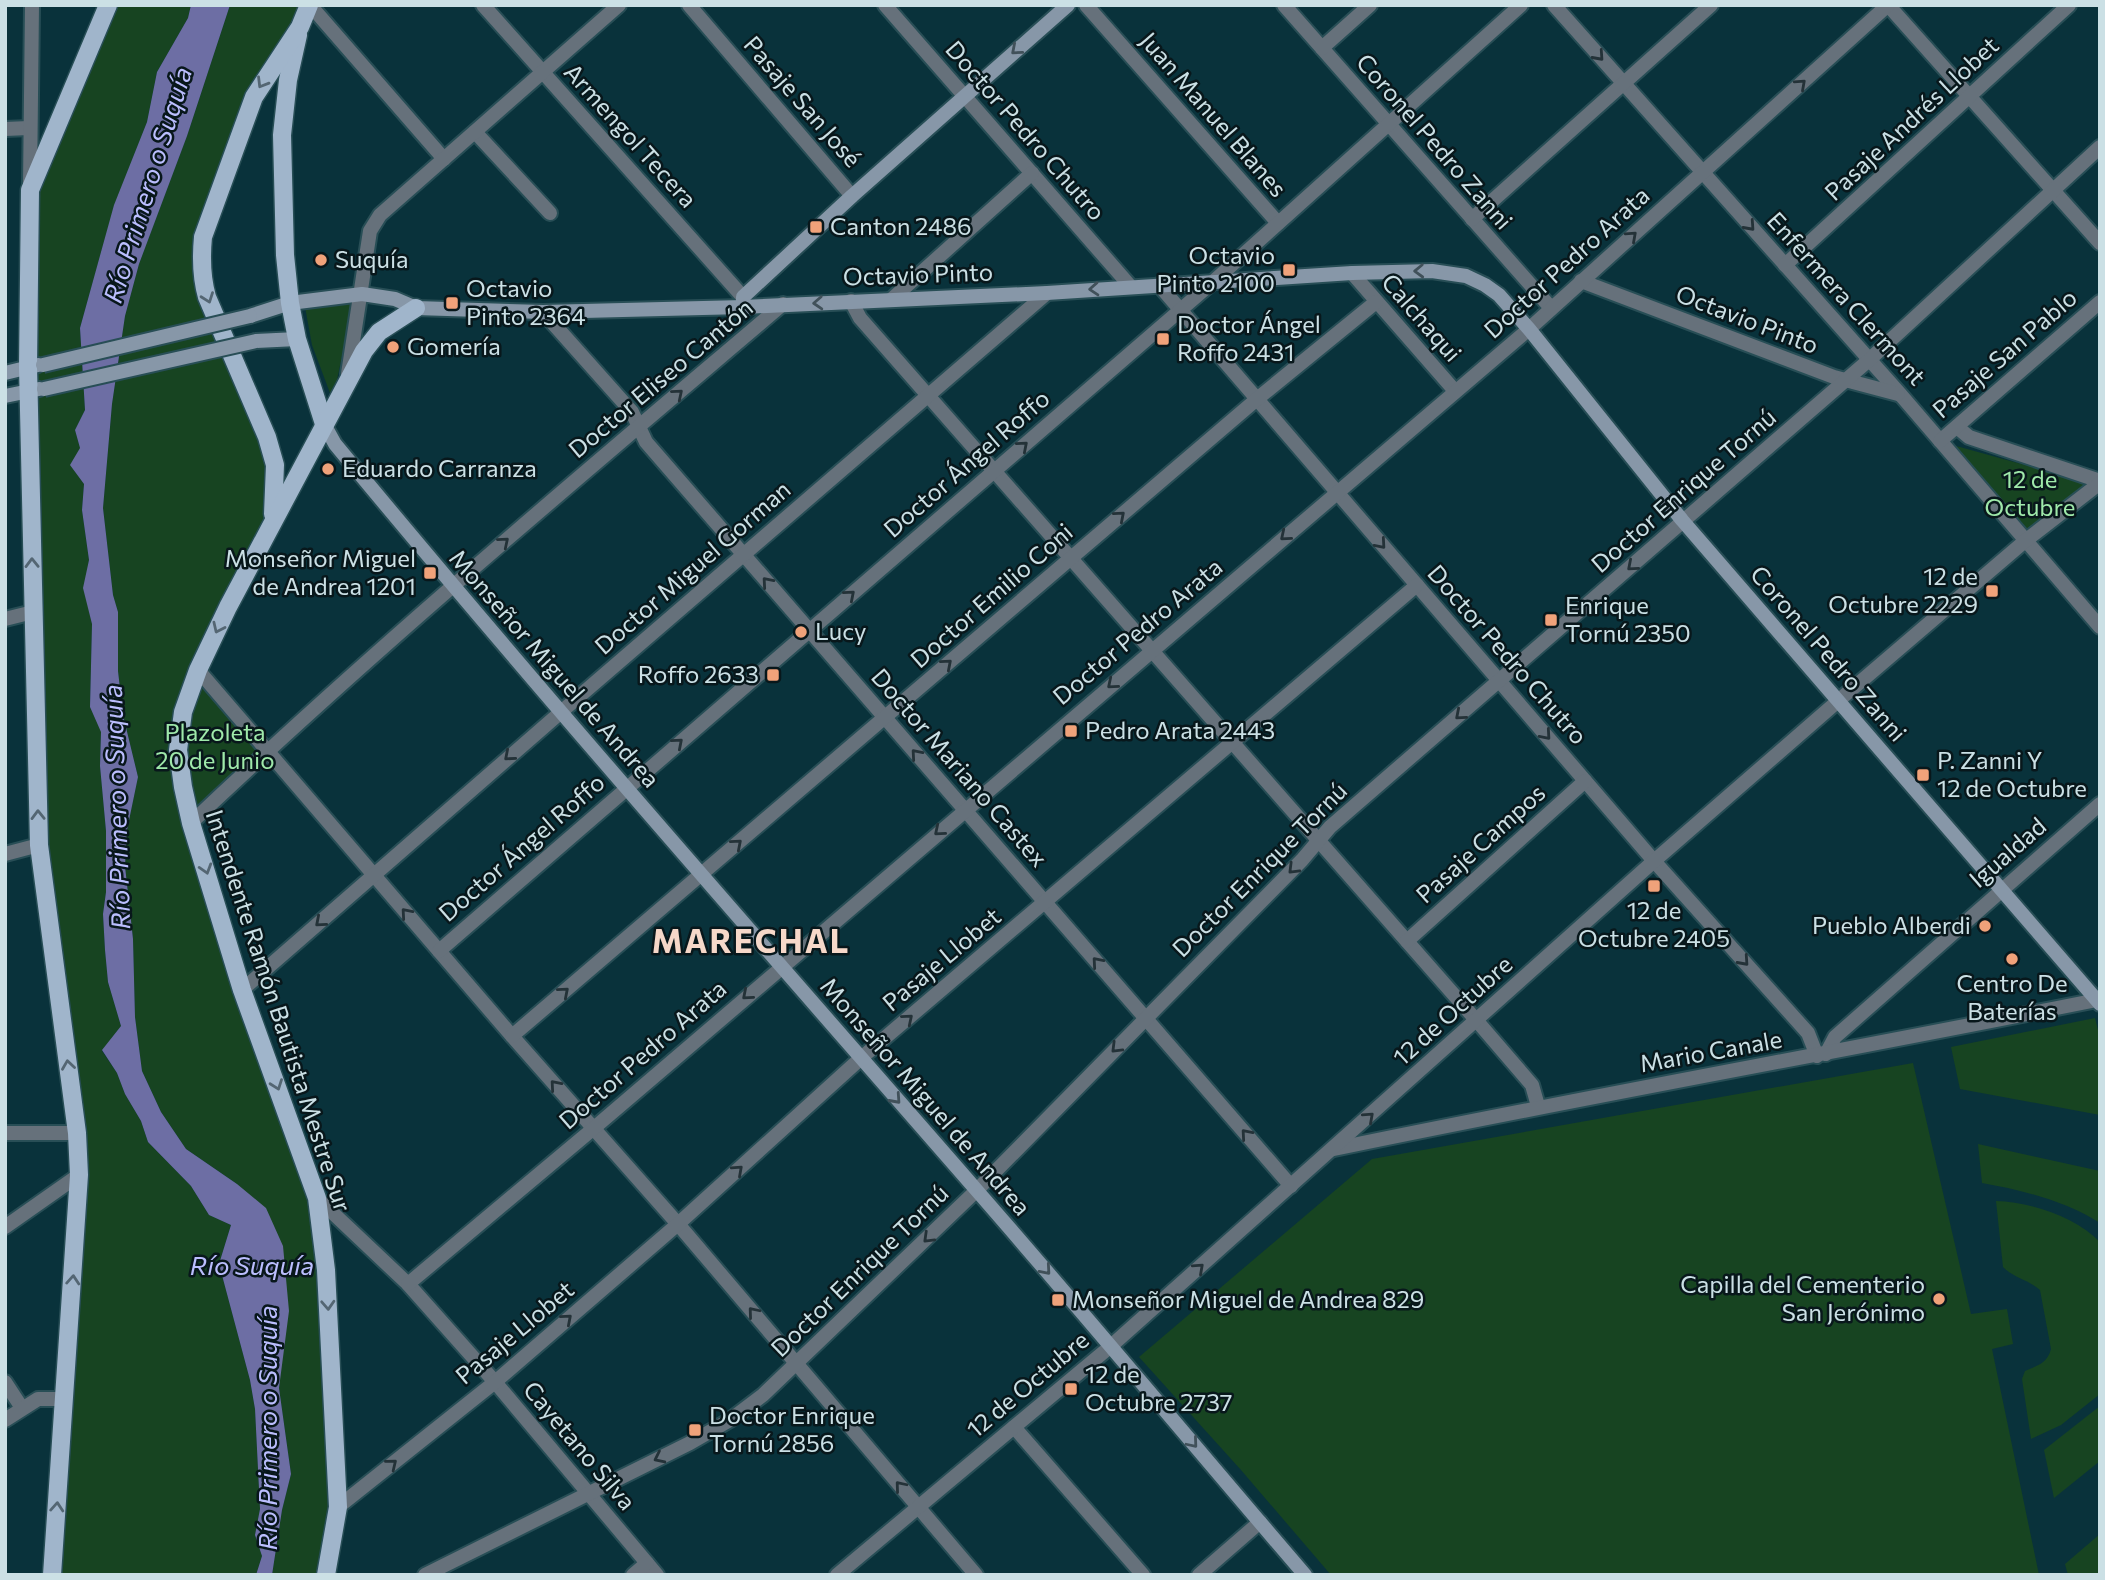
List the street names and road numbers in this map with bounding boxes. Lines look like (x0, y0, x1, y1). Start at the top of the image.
street label: Juan Manuel Blanes (1135, 26, 1293, 202)
street label: Pasaje San José (738, 30, 868, 172)
street label: Pasaje Andrés Llobet (1818, 30, 2004, 206)
street label: Doctor Pedro Chutro (940, 34, 1112, 226)
street label: Coronel Pedro Zanni (1351, 47, 1519, 235)
street label: Armengol Tecera (559, 57, 703, 213)
street label: Doctor Pedro Arata (1477, 180, 1655, 344)
street label: Enfermera Clermont (1762, 205, 1933, 391)
street label: Octavio Pinto (842, 256, 993, 291)
street label: Calchaqui (1376, 267, 1468, 367)
street label: Octavio Pinto (1672, 278, 1823, 359)
street label: Pasaje San Pablo (1926, 282, 2082, 423)
street label: Doctor Eliseo Cantón (562, 292, 758, 463)
street label: Doctor Ángel Roffo (877, 383, 1055, 543)
street label: Doctor Enrique Tornú (1585, 402, 1781, 578)
street label: Doctor Miguel Gorman (588, 474, 796, 660)
street label: Doctor Emilio Coni (904, 517, 1078, 673)
street label: Monseñor Miguel de Andrea (444, 543, 666, 793)
street label: Doctor Pedro Arata (1046, 552, 1228, 710)
street label: Doctor Pedro Chutro (1422, 558, 1594, 750)
street label: Coronel Pedro Zanni (1745, 559, 1913, 747)
street label: Doctor Mariano Castex (866, 662, 1054, 872)
street label: Doctor Ángel Roffo (432, 767, 610, 927)
street label: Doctor Enrique Tornú (1166, 776, 1352, 962)
street label: Pasaje Campos (1410, 777, 1550, 908)
street label: Intendente Ramón Bautista Mestre Sur (201, 806, 358, 1216)
street label: Igualdad (1963, 811, 2051, 893)
street label: Pasaje Llobet (876, 901, 1006, 1017)
street label: 12 de Octubre (1387, 949, 1517, 1071)
street label: Monseñor Miguel de Andrea (815, 971, 1037, 1221)
street label: Doctor Pedro Arata (552, 973, 732, 1134)
street label: Mario Canale (1637, 1024, 1784, 1077)
street label: Doctor Enrique Tornú (764, 1178, 954, 1362)
street label: Pasaje Llobet (449, 1274, 579, 1390)
street label: 12 de Octubre (960, 1325, 1094, 1443)
street label: Cayetano Silva (518, 1375, 642, 1515)

